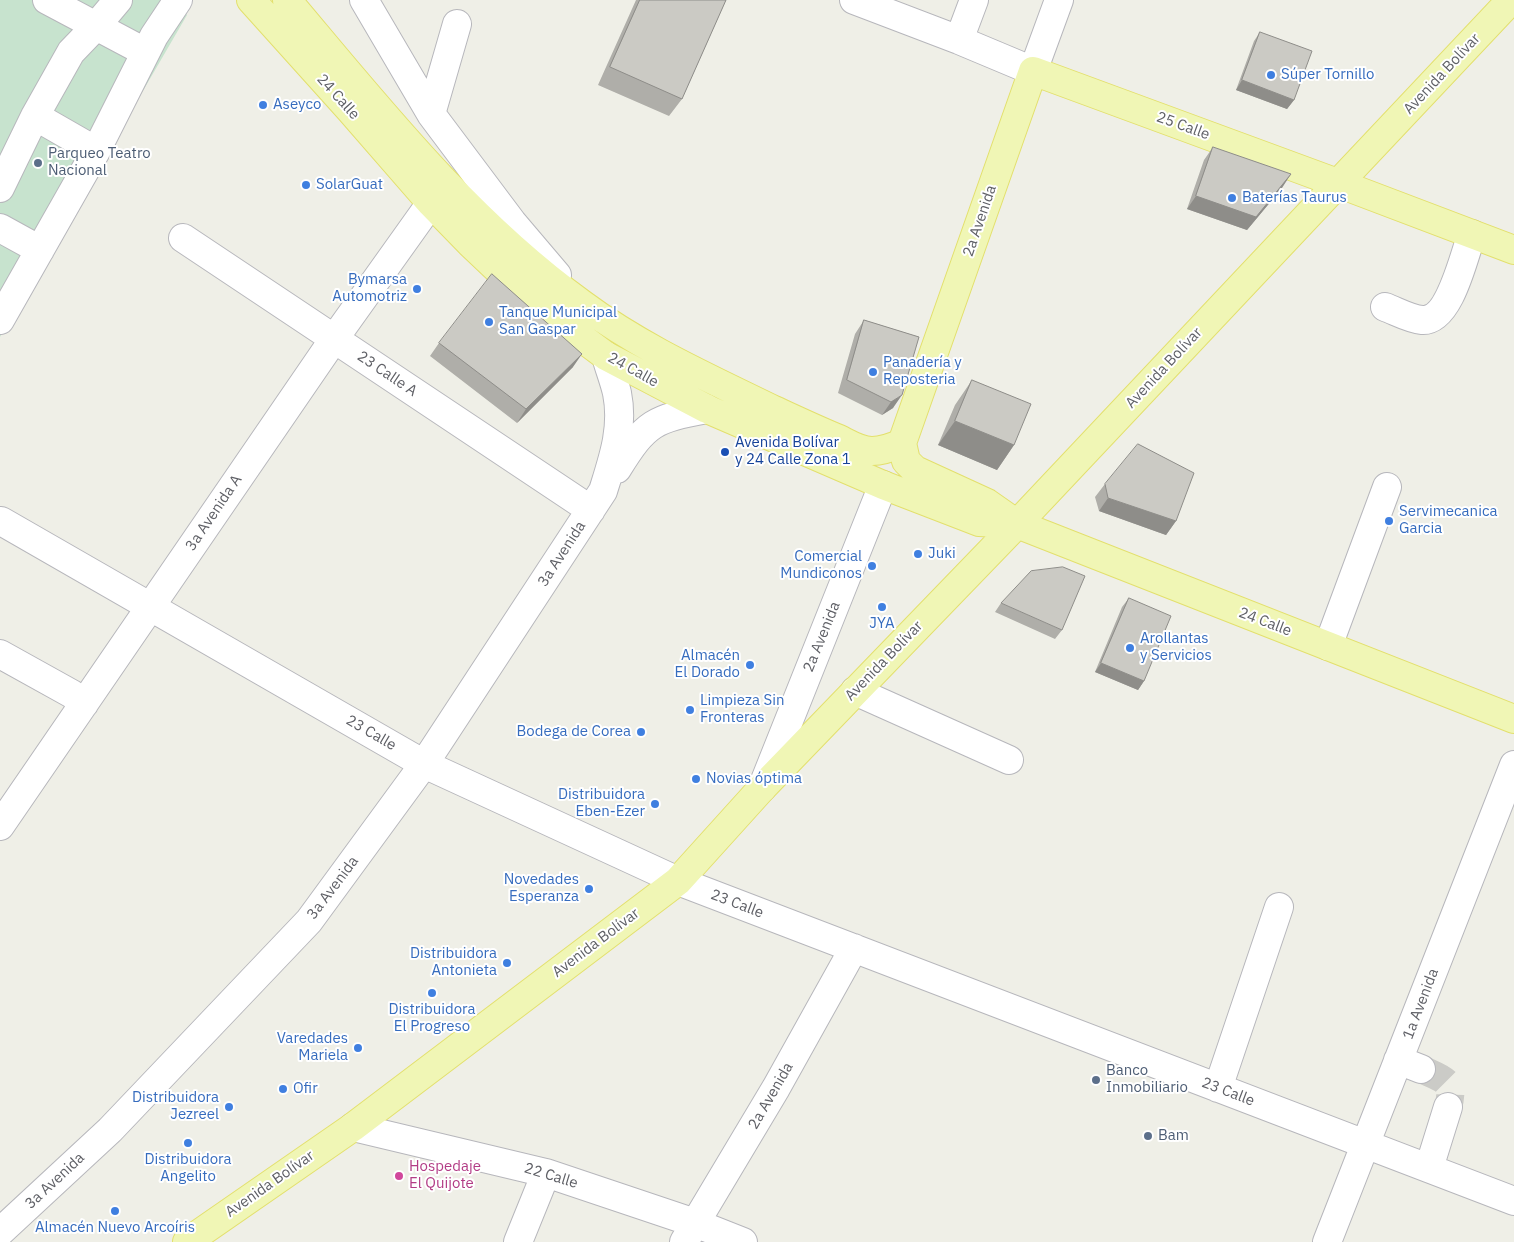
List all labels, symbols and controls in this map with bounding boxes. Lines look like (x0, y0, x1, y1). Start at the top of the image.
street label: Avenida Bolívar (1400, 30, 1484, 118)
place label: Súper Tornillo (1281, 66, 1374, 84)
marker: Súper Tornillo (1265, 69, 1277, 81)
street label: 24 Calle (313, 70, 363, 124)
place label: Aseyco (273, 96, 321, 114)
marker: Aseyco (257, 99, 269, 111)
street label: 25 Calle (1154, 108, 1212, 144)
place label: Parqueo Teatro Nacional (48, 145, 151, 180)
marker: Parqueo Teatro Nacional (32, 157, 44, 169)
place label: SolarGuat (316, 176, 383, 194)
marker: SolarGuat (300, 179, 312, 191)
street label: 2a Avenida (959, 183, 1001, 259)
place label: Baterías Taurus (1242, 189, 1347, 207)
marker: Baterías Taurus (1226, 192, 1238, 204)
place label: Bymarsa Automotriz (332, 271, 407, 306)
marker: Bymarsa Automotriz (411, 283, 423, 295)
place label: Tanque Municipal San Gaspar (499, 304, 617, 339)
marker: Tanque Municipal San Gaspar (483, 316, 495, 328)
street label: Avenida Bolívar (1122, 324, 1206, 412)
street label: 23 Calle A (354, 347, 420, 401)
street label: 24 Calle (605, 349, 661, 391)
place label: Panadería y Reposteria (883, 354, 962, 389)
marker: Panadería y Reposteria (867, 366, 879, 378)
place label: Avenida Bolívar y 24 Calle Zona 1 (735, 434, 851, 469)
marker: Avenida Bolívar y 24 Calle Zona 1 (719, 446, 731, 458)
street label: 3a Avenida A (182, 472, 246, 554)
place label: Servimecanica Garcia (1399, 503, 1497, 538)
marker: Servimecanica Garcia (1383, 515, 1395, 527)
street label: 3a Avenida (534, 518, 590, 590)
place label: Juki (928, 545, 956, 563)
place label: Comercial Mundiconos (780, 548, 862, 583)
marker: Juki (912, 548, 924, 560)
marker: Comercial Mundiconos (866, 560, 878, 572)
street label: 2a Avenida (800, 599, 844, 675)
marker: JYA (876, 601, 888, 613)
street label: 24 Calle (1236, 604, 1294, 640)
place label: JYA (869, 615, 895, 633)
street label: Avenida Bolívar (841, 617, 927, 705)
place label: Arollantas y Servicios (1140, 630, 1212, 665)
marker: Arollantas y Servicios (1124, 642, 1136, 654)
place label: Almacén El Dorado (675, 647, 740, 682)
marker: Almacén El Dorado (744, 659, 756, 671)
place label: Limpieza Sin Fronteras (700, 692, 784, 727)
marker: Limpieza Sin Fronteras (684, 704, 696, 716)
street label: 23 Calle (343, 711, 399, 755)
place label: Bodega de Corea (517, 723, 631, 741)
marker: Bodega de Corea (635, 726, 647, 738)
place label: Novias óptima (706, 770, 802, 788)
marker: Novias óptima (690, 773, 702, 785)
place label: Distribuidora Eben-Ezer (558, 786, 645, 821)
marker: Distribuidora Eben-Ezer (649, 798, 661, 810)
street label: 3a Avenida (303, 853, 363, 923)
place label: Novedades Esperanza (504, 871, 579, 906)
marker: Novedades Esperanza (583, 883, 595, 895)
street label: 23 Calle (708, 886, 766, 922)
street label: Avenida Bolívar (549, 904, 643, 982)
place label: Distribuidora Antonieta (410, 945, 497, 980)
marker: Distribuidora Antonieta (501, 957, 513, 969)
street label: 1a Avenida (1399, 966, 1443, 1042)
marker: Distribuidora El Progreso (426, 987, 438, 999)
place label: Distribuidora El Progreso (388, 1001, 476, 1036)
place label: Varedades Mariela (277, 1030, 348, 1065)
marker: Varedades Mariela (352, 1042, 364, 1054)
street label: 2a Avenida (745, 1059, 797, 1133)
place label: Banco Inmobiliario (1106, 1062, 1188, 1097)
marker: Banco Inmobiliario (1090, 1074, 1102, 1086)
street label: 23 Calle (1199, 1074, 1257, 1110)
place label: Ofir (293, 1080, 318, 1098)
marker: Ofir (277, 1083, 289, 1095)
place label: Distribuidora Jezreel (132, 1089, 219, 1124)
marker: Distribuidora Jezreel (223, 1101, 235, 1113)
place label: Bam (1158, 1127, 1189, 1145)
marker: Bam (1142, 1130, 1154, 1142)
marker: Distribuidora Angelito (182, 1137, 194, 1149)
street label: Avenida Bolívar (222, 1147, 318, 1221)
street label: 3a Avenida (22, 1149, 88, 1213)
place label: Distribuidora Angelito (144, 1151, 232, 1186)
place label: Hospedaje El Quijote (409, 1158, 481, 1193)
street label: 22 Calle (522, 1159, 580, 1193)
marker: Hospedaje El Quijote (393, 1170, 405, 1182)
marker: Almacén Nuevo Arcoíris (109, 1205, 121, 1217)
place label: Almacén Nuevo Arcoíris (35, 1219, 195, 1237)

